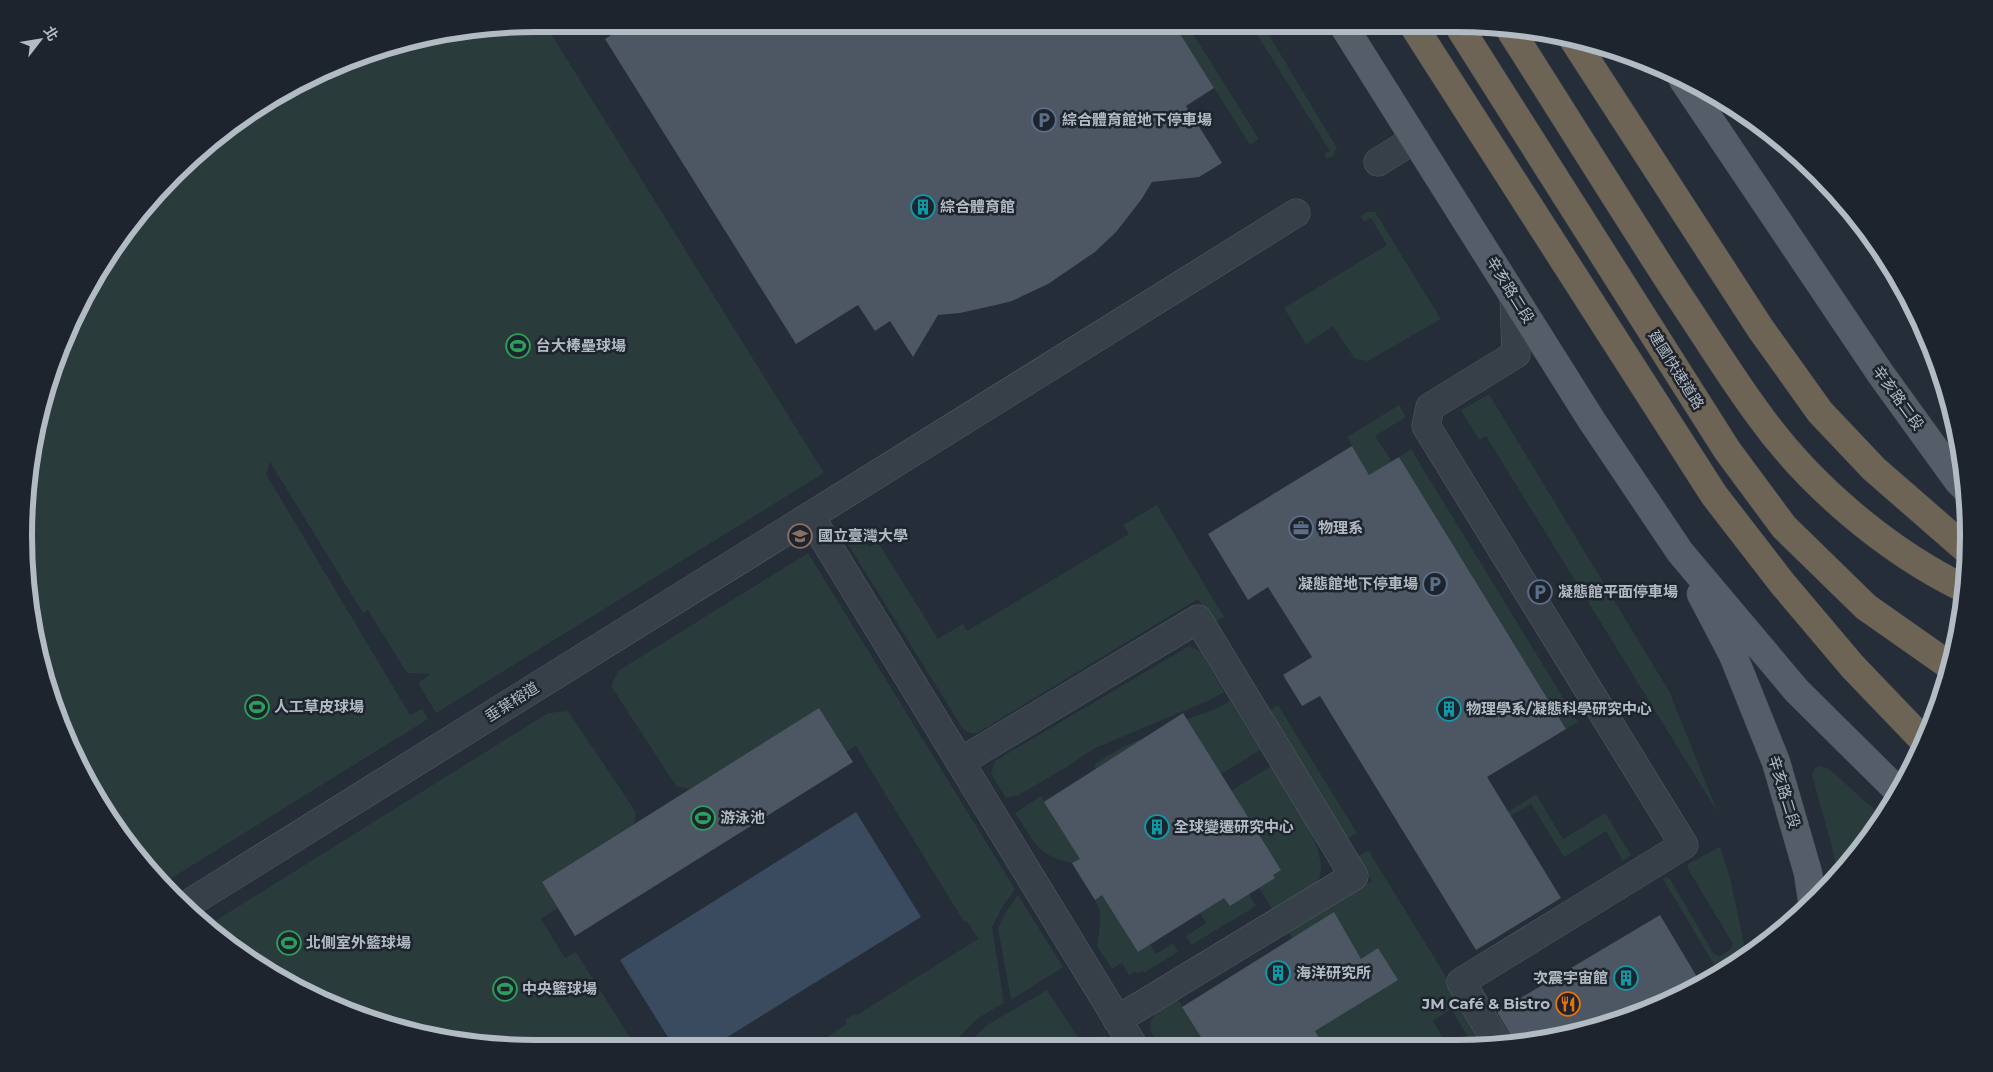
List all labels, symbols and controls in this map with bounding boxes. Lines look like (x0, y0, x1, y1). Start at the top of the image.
north arrow (15, 15, 65, 65)
text: 北 (40, 23, 62, 44)
parking icon: 綜合體育館地下停車場 (1031, 107, 1057, 133)
place label: 綜合體育館地下停車場 (1062, 110, 1212, 129)
building icon: 綜合體育館 (910, 194, 936, 220)
place label: 綜合體育館 (940, 197, 1015, 216)
street label: 辛亥路二段 (1482, 253, 1538, 327)
street label: 建國快速道路 (1645, 327, 1708, 413)
sports icon: 台大棒壘球場 (505, 333, 531, 359)
place label: 台大棒壘球場 (536, 336, 626, 355)
street label: 辛亥路二段 (1869, 362, 1928, 434)
office icon: 物理系 (1288, 515, 1314, 541)
place label: 物理系 (1318, 518, 1363, 537)
school or university icon: 國立臺灣大學 (787, 523, 813, 549)
place label: 國立臺灣大學 (818, 526, 908, 545)
parking icon: 凝態館地下停車場 (1422, 571, 1448, 597)
place label: 凝態館地下停車場 (1298, 574, 1418, 593)
parking icon: 凝態館平面停車場 (1527, 579, 1553, 605)
place label: 凝態館平面停車場 (1558, 582, 1678, 601)
street label: 垂葉榕道 (481, 678, 542, 726)
sports icon: 人工草皮球場 (244, 694, 270, 720)
building icon: 物理學系/凝態科學研究中心 (1436, 696, 1462, 722)
place label: 人工草皮球場 (274, 697, 364, 716)
place label: 物理學系/凝態科學研究中心 (1466, 699, 1652, 718)
street label: 辛亥路二段 (1764, 753, 1805, 831)
sports icon: 游泳池 (690, 805, 716, 831)
place label: 游泳池 (720, 808, 765, 827)
building icon: 全球變遷研究中心 (1144, 814, 1170, 840)
place label: 全球變遷研究中心 (1174, 817, 1294, 836)
sports icon: 北側室外籃球場 (276, 930, 302, 956)
place label: 北側室外籃球場 (306, 933, 411, 952)
building icon: 海洋研究所 (1265, 960, 1291, 986)
place label: 海洋研究所 (1296, 963, 1371, 982)
building icon: 次震宇宙館 (1613, 965, 1639, 991)
place label: 次震宇宙館 (1533, 968, 1608, 987)
sports icon: 中央籃球場 (492, 976, 518, 1002)
place label: 中央籃球場 (522, 979, 597, 998)
restaurant icon: JM Café & Bistro (1555, 991, 1581, 1017)
place label: JM Café & Bistro (1421, 994, 1550, 1013)

